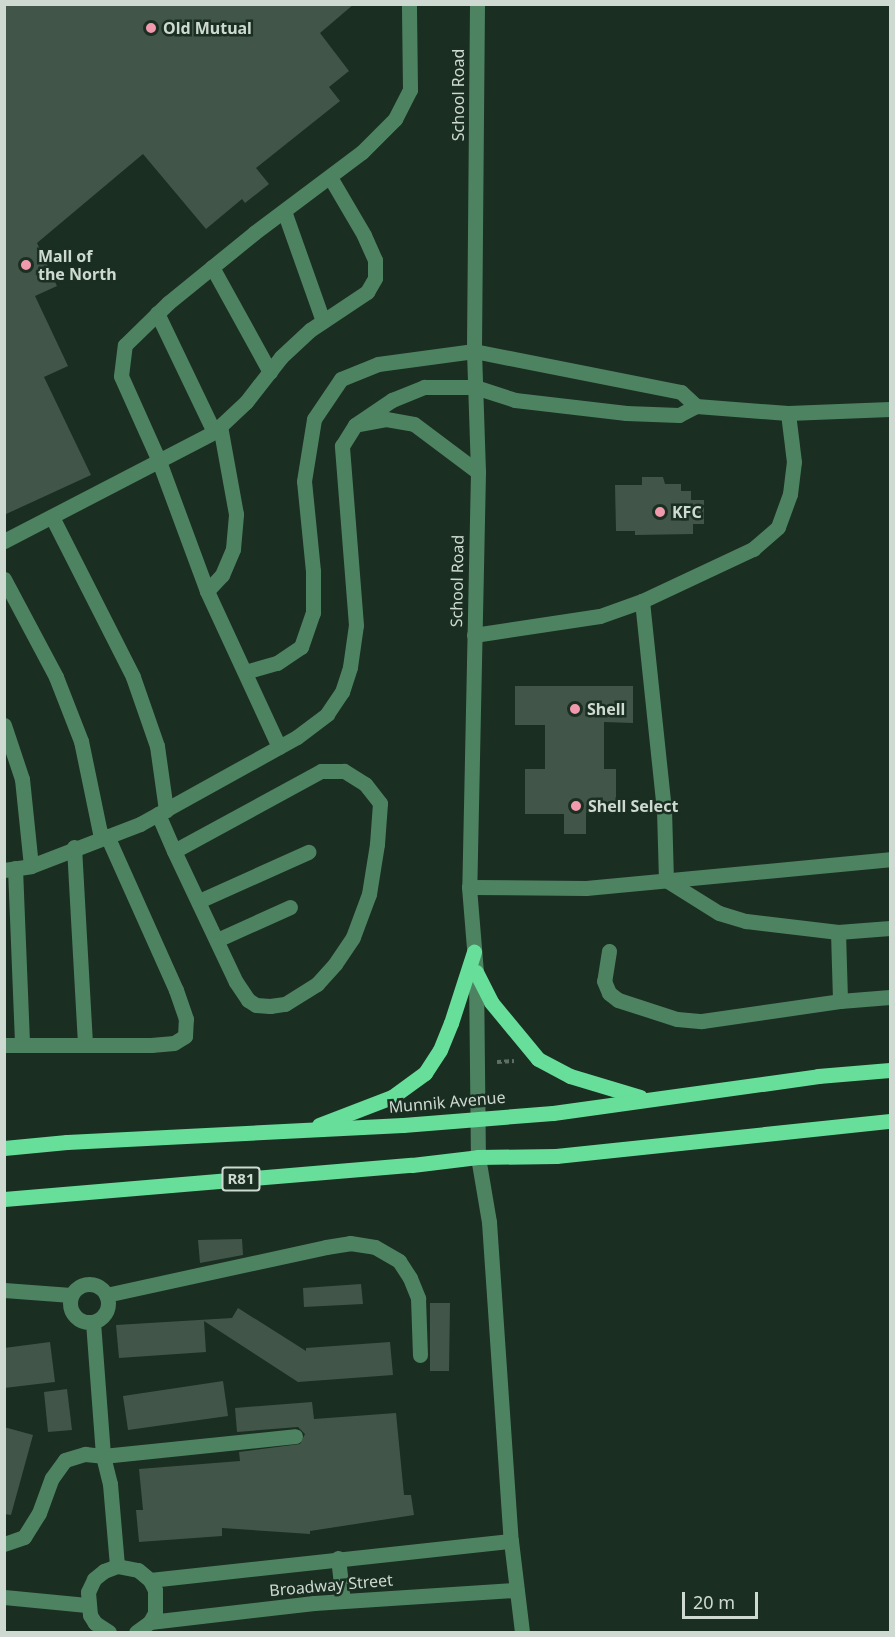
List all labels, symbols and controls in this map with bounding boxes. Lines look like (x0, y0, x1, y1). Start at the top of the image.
place label: Old Mutual (163, 18, 252, 38)
marker: Old Mutual (144, 21, 158, 35)
street label: School Road (448, 49, 468, 141)
place label: Mall of the North (38, 246, 117, 284)
marker: Mall of the North (19, 258, 33, 272)
place label: KFC (672, 502, 702, 522)
marker: KFC (653, 505, 667, 519)
street label: School Road (447, 535, 467, 627)
place label: Shell (587, 699, 625, 719)
marker: Shell (568, 702, 582, 716)
place label: Shell Select (588, 796, 678, 816)
marker: Shell Select (569, 799, 583, 813)
street label: Munnik Avenue (388, 1087, 506, 1117)
road number: R81 (222, 1167, 260, 1191)
street label: Broadway Street (269, 1570, 393, 1600)
scale bar (685, 1580, 762, 1618)
text: 20 m (693, 1590, 735, 1614)

